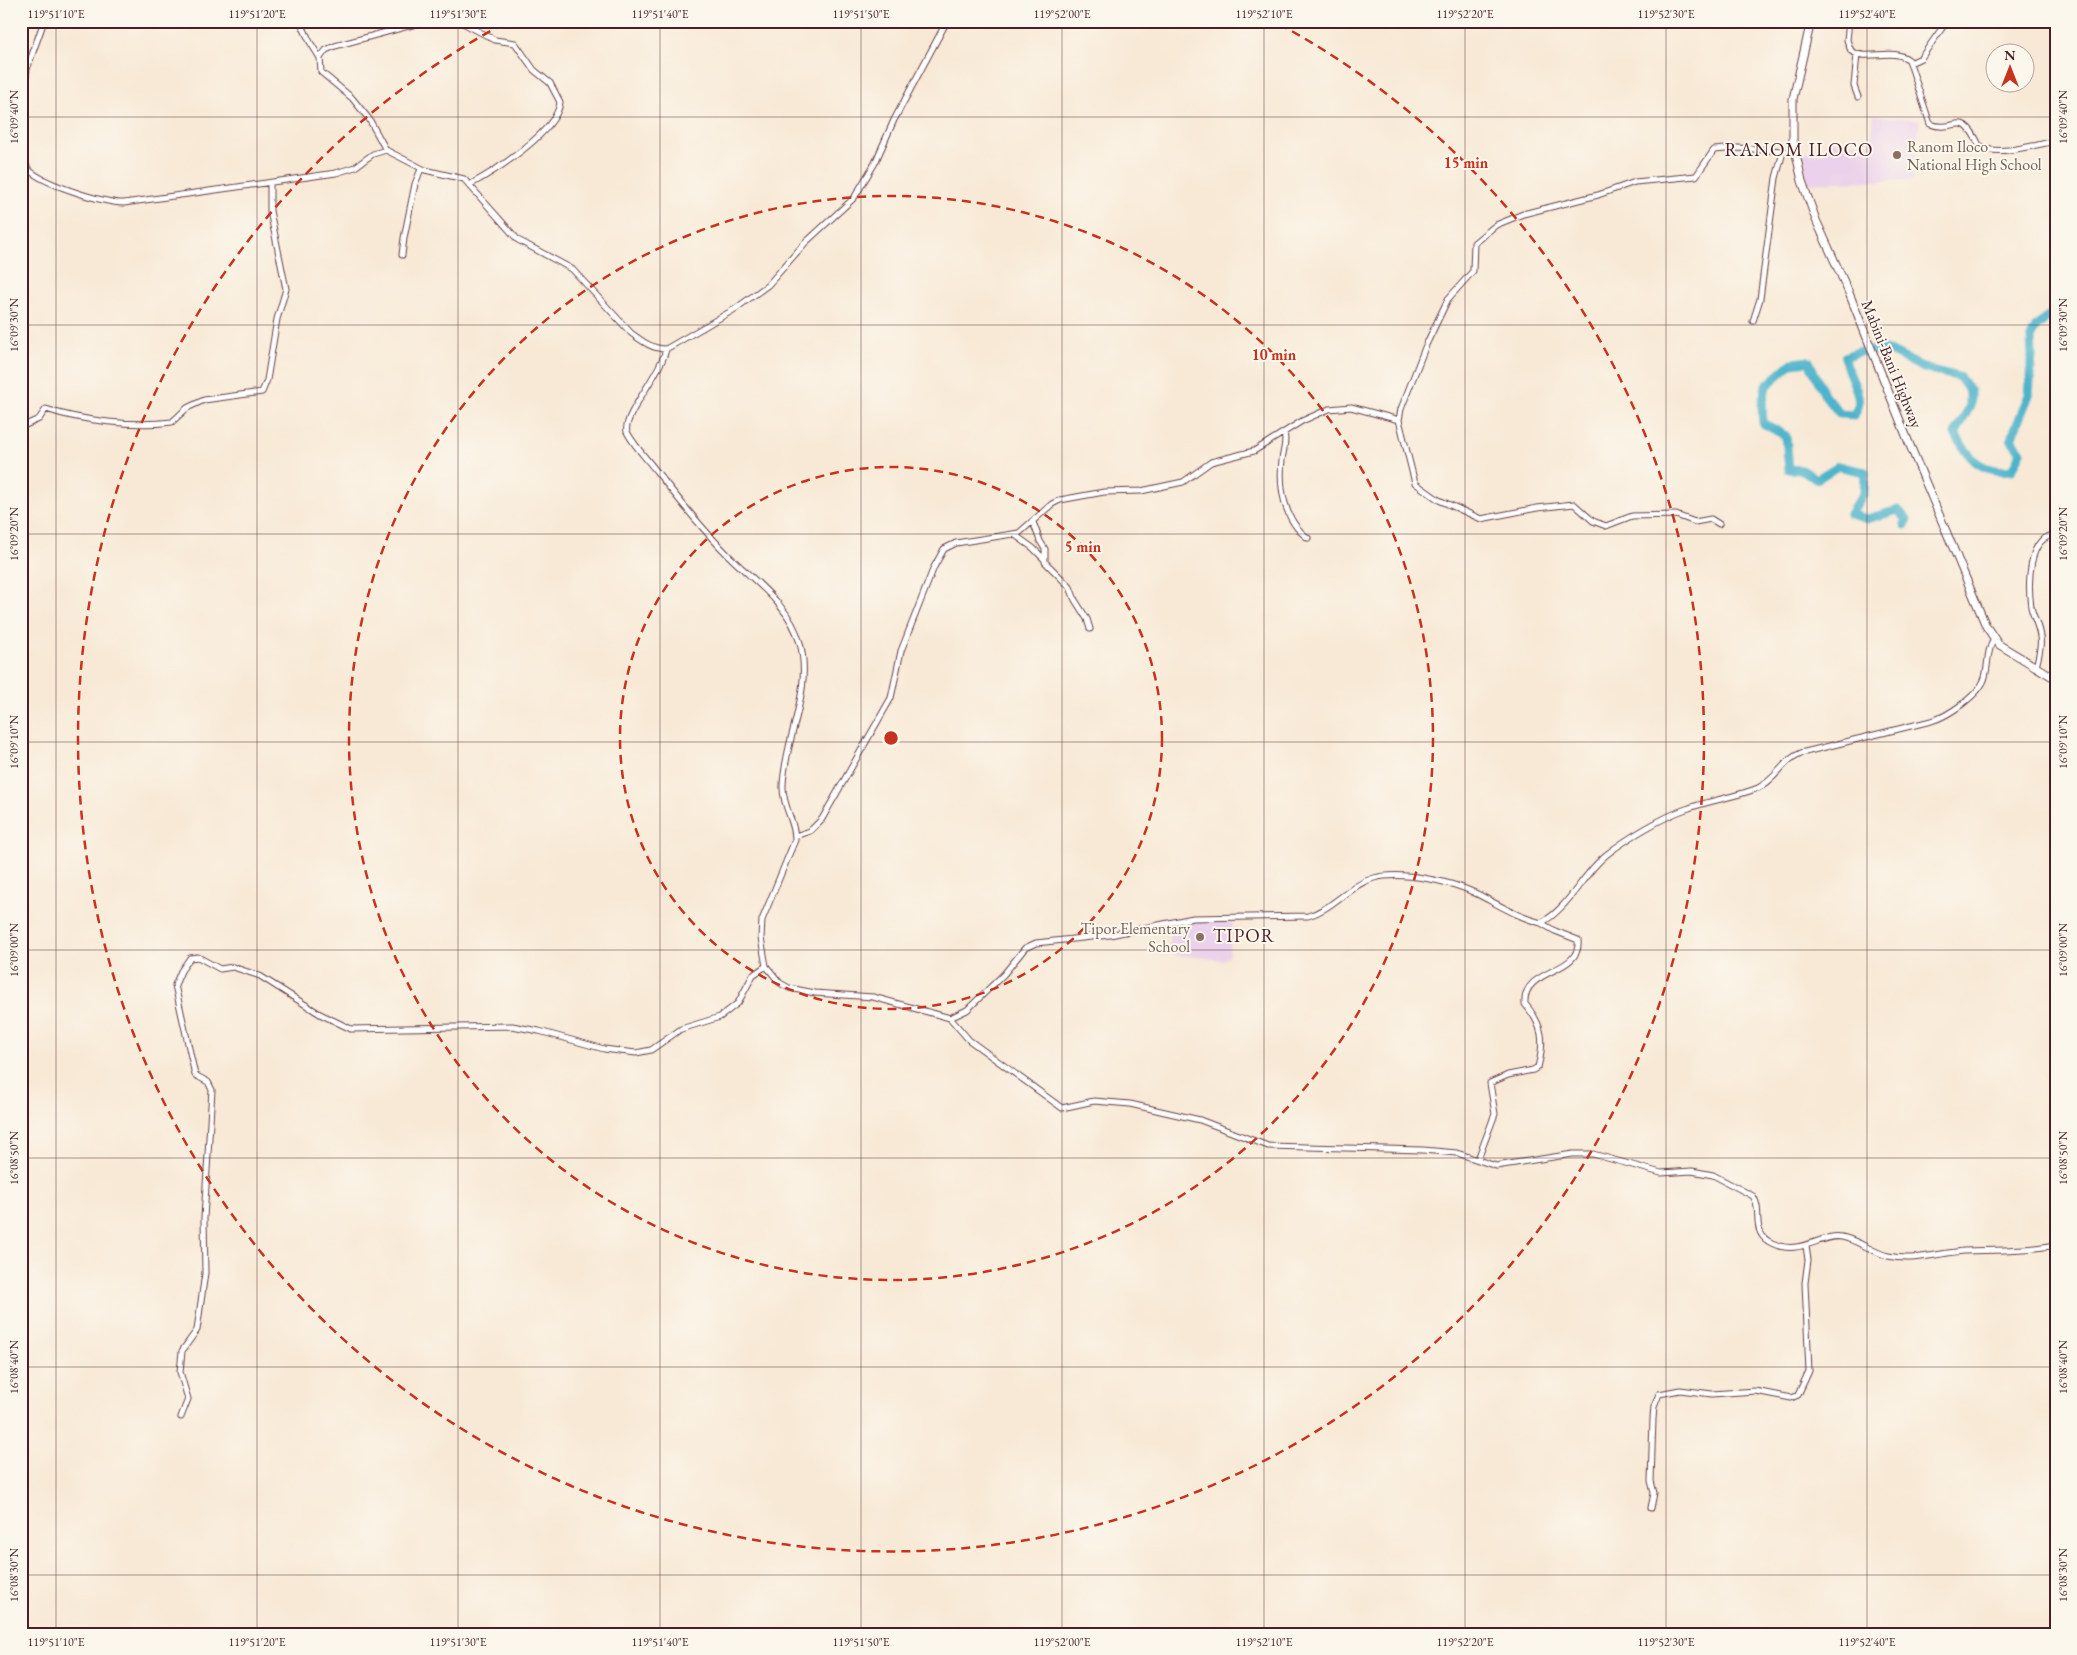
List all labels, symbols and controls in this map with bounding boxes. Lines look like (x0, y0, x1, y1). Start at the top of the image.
text: 119°51'10"E (28, 6, 85, 22)
text: 119°51'20"E (229, 6, 286, 22)
text: 119°51'30"E (430, 6, 487, 22)
text: 119°51'40"E (632, 6, 689, 22)
text: 119°51'50"E (833, 6, 890, 22)
text: 119°52'00"E (1034, 6, 1091, 22)
text: 119°52'10"E (1236, 6, 1293, 22)
text: 119°52'20"E (1437, 6, 1494, 22)
text: 119°52'30"E (1638, 6, 1695, 22)
text: 119°52'40"E (1839, 6, 1896, 22)
north arrow (1984, 42, 2034, 92)
text: N (2004, 46, 2016, 64)
text: 16°09'40"N (6, 90, 22, 144)
text: 16°09'40"N (2055, 90, 2071, 144)
place label: Ranom Iloco National High School (1907, 136, 2042, 175)
district label: RANOM ILOCO (1725, 137, 1873, 162)
marker: Ranom Iloco National High School (1891, 149, 1903, 161)
text: 15 min (1444, 153, 1489, 172)
street label: Mabini-Bani Highway (1857, 297, 1928, 432)
text: 16°09'30"N (6, 298, 22, 352)
text: 16°09'30"N (2055, 298, 2071, 352)
text: 10 min (1252, 345, 1297, 364)
text: 16°09'20"N (6, 507, 22, 561)
text: 16°09'20"N (2055, 507, 2071, 561)
text: 5 min (1065, 537, 1102, 556)
text: 16°09'10"N (6, 715, 22, 769)
text: 16°09'10"N (2055, 715, 2071, 769)
centre of rings (882, 729, 900, 747)
place label: Tipor Elementary School (1081, 918, 1191, 957)
text: 16°09'00"N (6, 923, 22, 977)
district label: TIPOR (1213, 923, 1275, 948)
text: 16°09'00"N (2055, 923, 2071, 977)
marker: Tipor Elementary School (1194, 931, 1206, 943)
text: 16°08'50"N (6, 1131, 22, 1185)
text: 16°08'50"N (2055, 1131, 2071, 1185)
text: 16°08'40"N (6, 1340, 22, 1394)
text: 16°08'40"N (2055, 1340, 2071, 1394)
text: 16°08'30"N (6, 1548, 22, 1602)
text: 16°08'30"N (2055, 1548, 2071, 1602)
text: 119°51'10"E (28, 1634, 85, 1650)
text: 119°51'20"E (229, 1634, 286, 1650)
text: 119°51'30"E (430, 1634, 487, 1650)
text: 119°51'40"E (632, 1634, 689, 1650)
text: 119°51'50"E (833, 1634, 890, 1650)
text: 119°52'00"E (1034, 1634, 1091, 1650)
text: 119°52'10"E (1236, 1634, 1293, 1650)
text: 119°52'20"E (1437, 1634, 1494, 1650)
text: 119°52'30"E (1638, 1634, 1695, 1650)
text: 119°52'40"E (1839, 1634, 1896, 1650)

